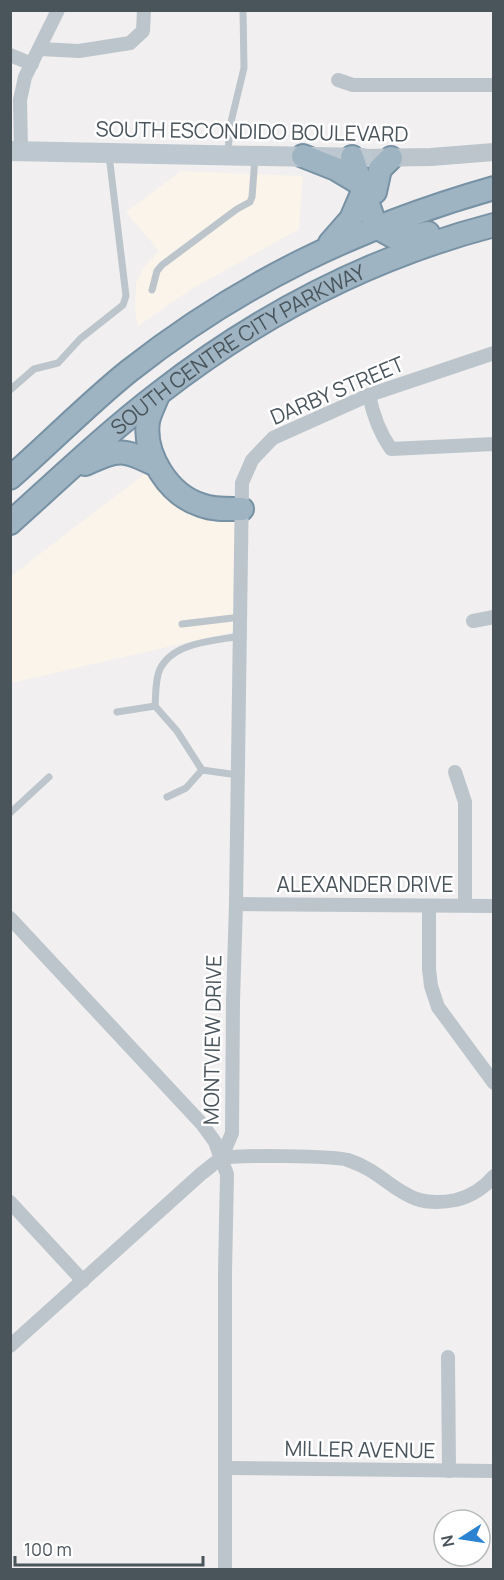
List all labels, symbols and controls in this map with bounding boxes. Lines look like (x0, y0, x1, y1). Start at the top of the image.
street label: SOUTH ESCONDIDO BOULEVARD (95, 114, 409, 148)
street label: SOUTH CENTRE CITY PARKWAY (104, 257, 370, 441)
street label: DARBY STREET (266, 349, 409, 431)
street label: ALEXANDER DRIVE (277, 870, 453, 898)
street label: MONTVIEW DRIVE (197, 955, 227, 1125)
street label: MILLER AVENUE (284, 1434, 436, 1464)
north arrow (432, 1508, 492, 1568)
scale bar (15, 1529, 202, 1567)
text: N (435, 1533, 459, 1549)
text: 100 m (24, 1537, 72, 1561)

